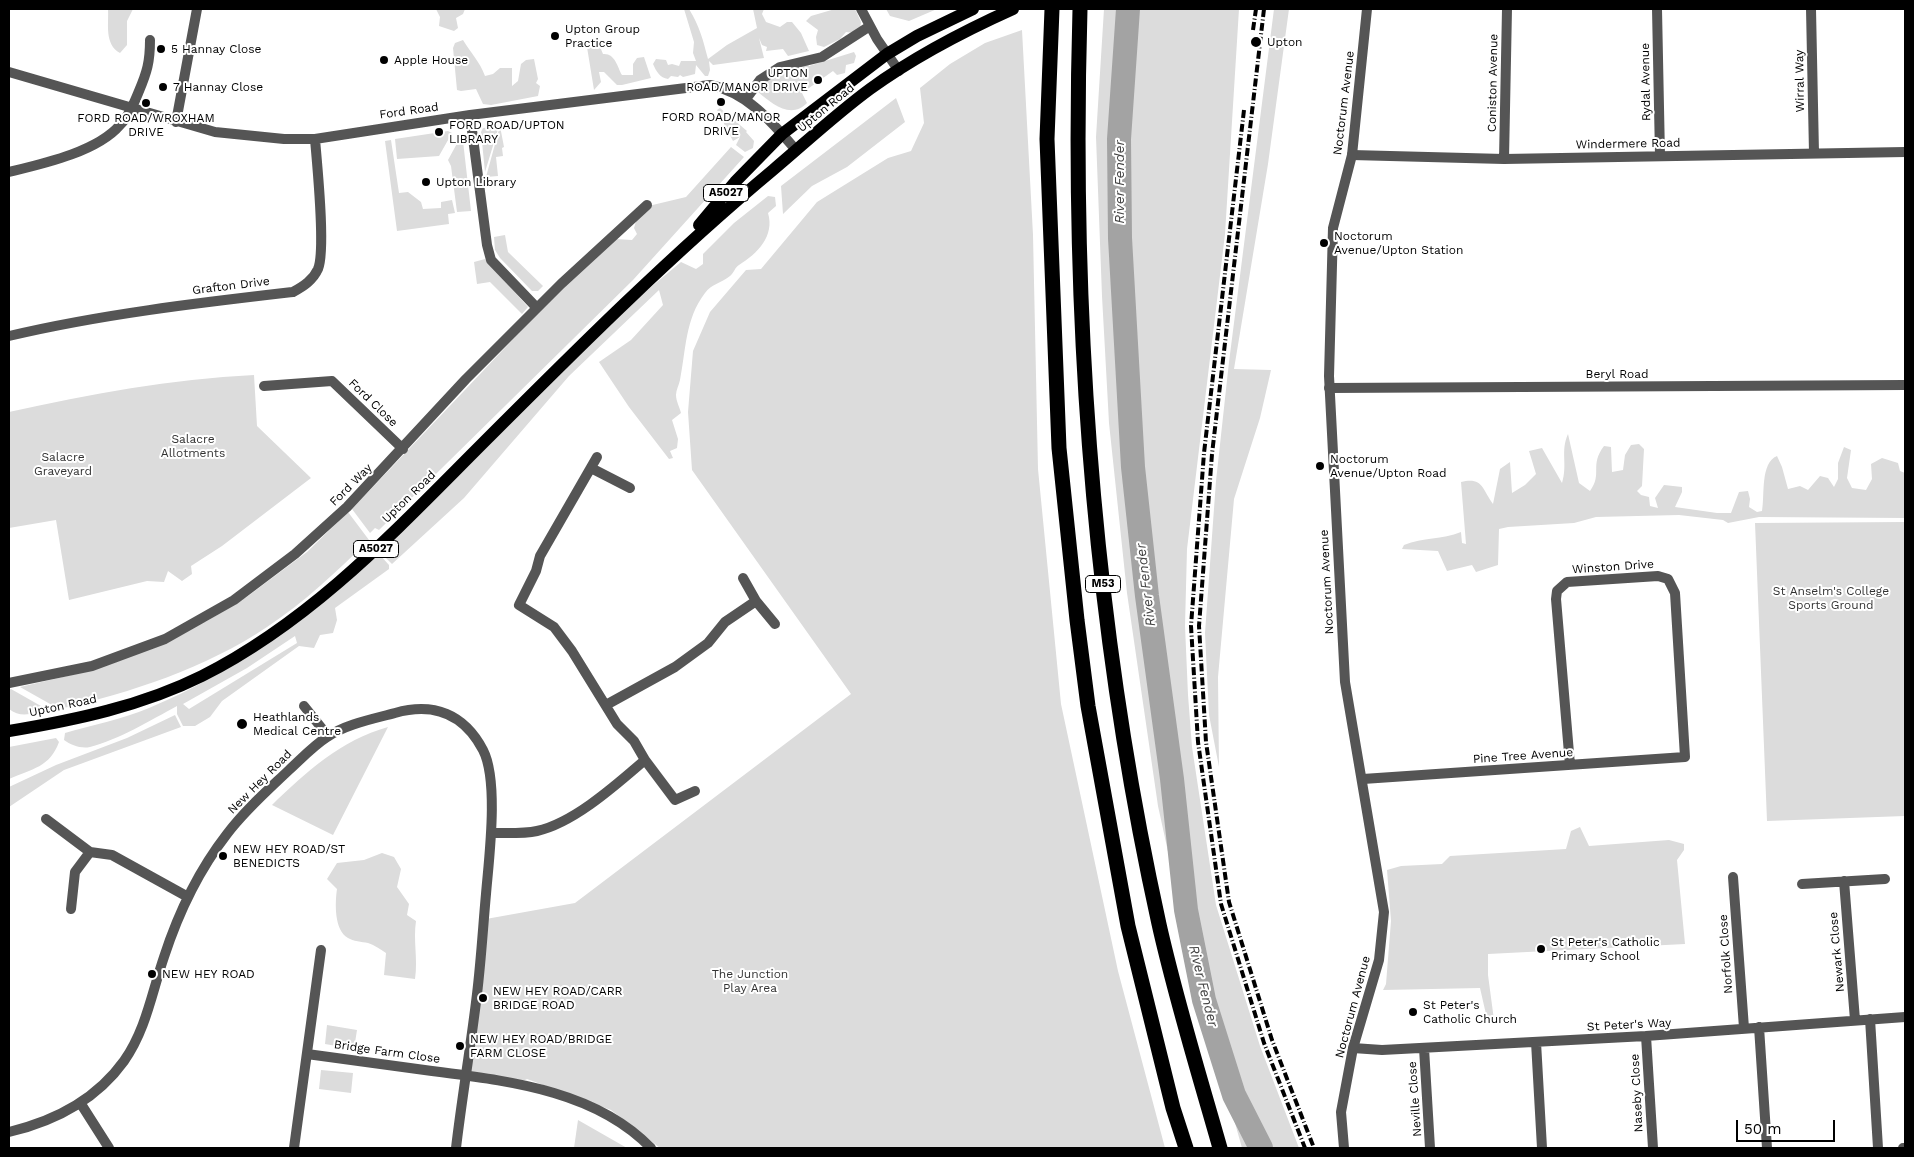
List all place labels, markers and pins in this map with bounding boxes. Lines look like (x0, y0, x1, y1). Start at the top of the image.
place label: Upton Group Practice (565, 22, 640, 50)
marker: Upton Group Practice (549, 30, 561, 42)
marker: Upton (1249, 35, 1263, 49)
place label: Upton (1267, 35, 1303, 49)
place label: 5 Hannay Close (171, 42, 262, 56)
marker: 5 Hannay Close (155, 43, 167, 55)
place label: Apple House (394, 53, 468, 67)
marker: Apple House (378, 54, 390, 66)
place label: UPTON ROAD/MANOR DRIVE (686, 66, 808, 94)
marker: UPTON ROAD/MANOR DRIVE (812, 74, 824, 86)
place label: 7 Hannay Close (173, 80, 263, 94)
marker: 7 Hannay Close (157, 81, 169, 93)
marker: FORD ROAD/MANOR DRIVE (715, 96, 727, 108)
marker: FORD ROAD/WROXHAM DRIVE (140, 97, 152, 109)
place label: FORD ROAD/MANOR DRIVE (661, 110, 781, 138)
place label: FORD ROAD/WROXHAM DRIVE (77, 111, 215, 139)
place label: FORD ROAD/UPTON LIBRARY (449, 118, 565, 146)
marker: FORD ROAD/UPTON LIBRARY (433, 126, 445, 138)
place label: Upton Library (436, 175, 516, 189)
marker: Upton Library (420, 176, 432, 188)
place label: Noctorum Avenue/Upton Station (1334, 229, 1463, 257)
marker: Noctorum Avenue/Upton Station (1318, 237, 1330, 249)
place label: Noctorum Avenue/Upton Road (1330, 452, 1447, 480)
marker: Noctorum Avenue/Upton Road (1314, 460, 1326, 472)
place label: Heathlands Medical Centre (253, 710, 341, 738)
marker: Heathlands Medical Centre (235, 717, 249, 731)
place label: NEW HEY ROAD/ST BENEDICTS (233, 842, 345, 870)
marker: NEW HEY ROAD/ST BENEDICTS (217, 850, 229, 862)
place label: St Peter's Catholic Primary School (1551, 935, 1660, 963)
marker: St Peter's Catholic Primary School (1535, 943, 1547, 955)
place label: NEW HEY ROAD (162, 967, 255, 981)
marker: NEW HEY ROAD (146, 968, 158, 980)
place label: NEW HEY ROAD/CARR BRIDGE ROAD (493, 984, 623, 1012)
marker: NEW HEY ROAD/CARR BRIDGE ROAD (477, 992, 489, 1004)
place label: St Peter's Catholic Church (1423, 998, 1517, 1026)
marker: St Peter's Catholic Church (1407, 1006, 1419, 1018)
place label: NEW HEY ROAD/BRIDGE FARM CLOSE (470, 1032, 612, 1060)
marker: NEW HEY ROAD/BRIDGE FARM CLOSE (454, 1040, 466, 1052)

